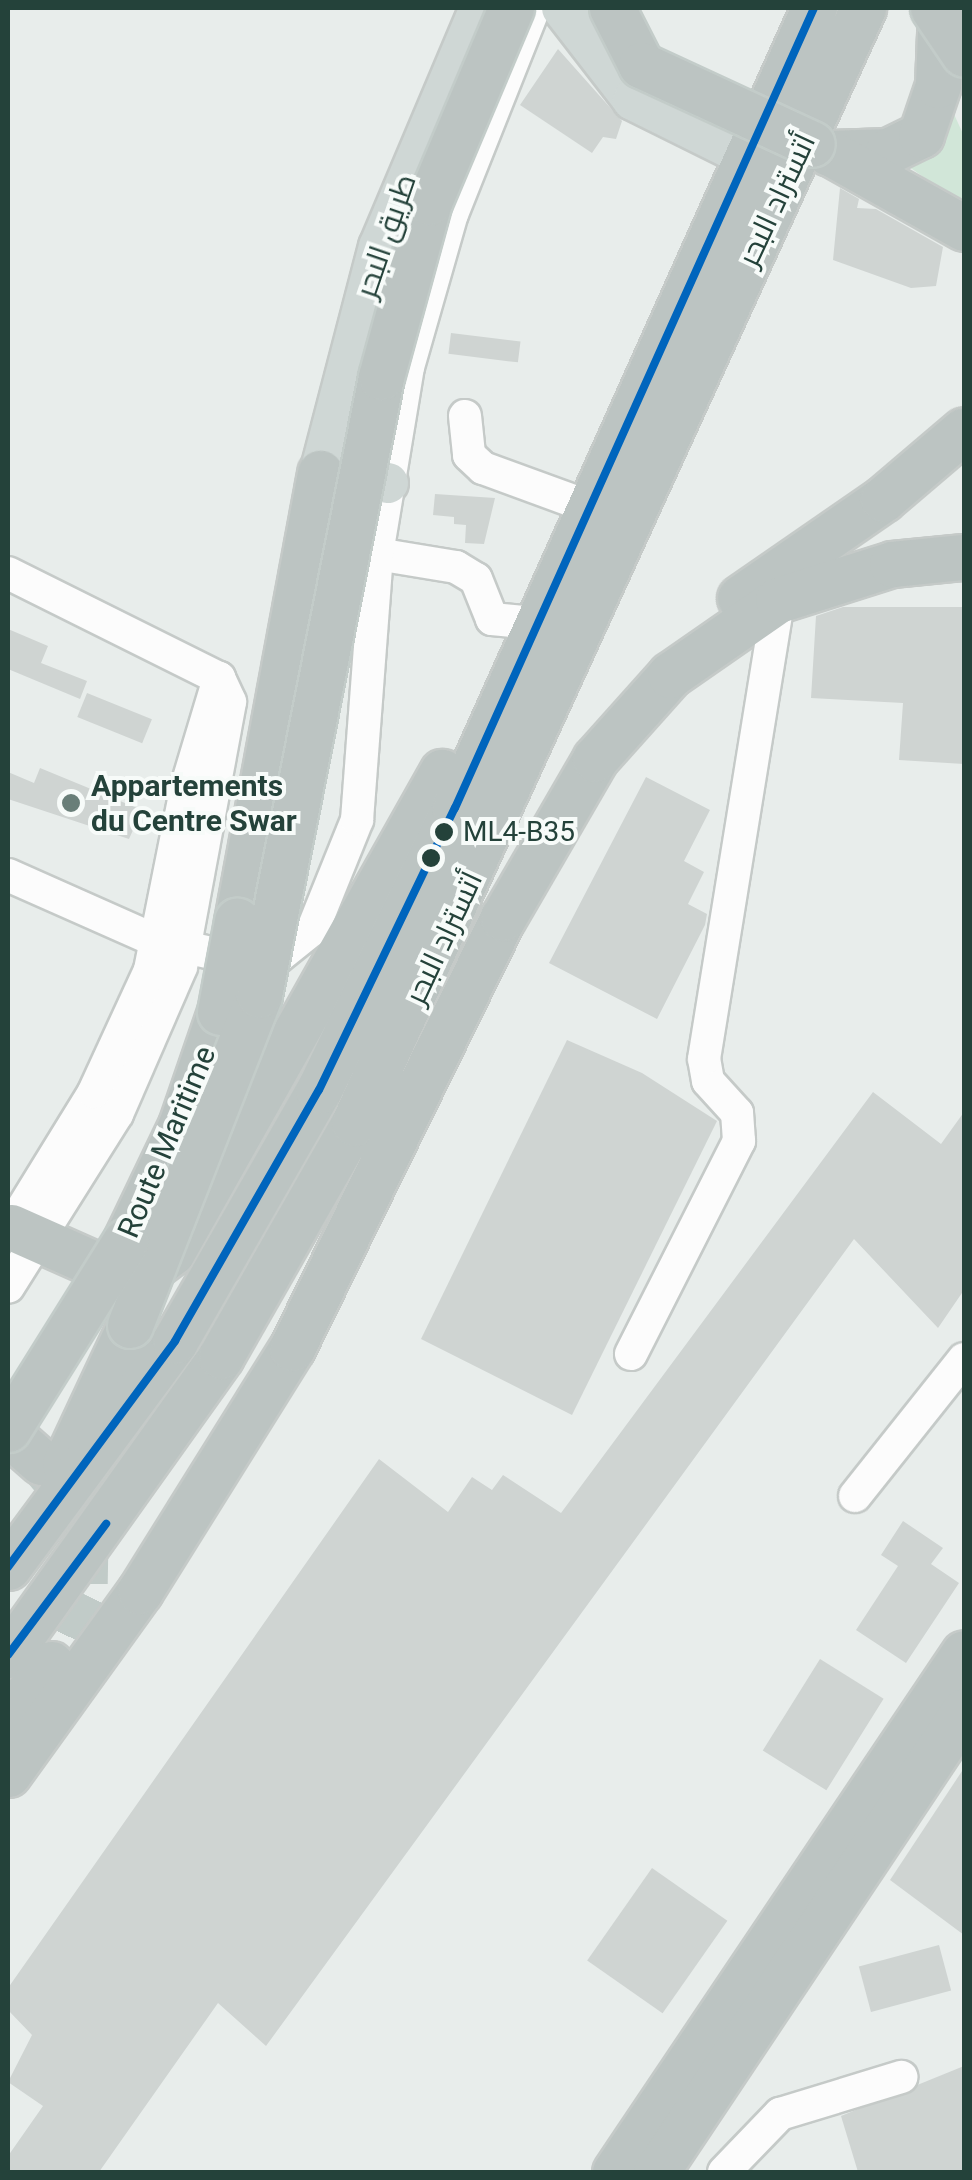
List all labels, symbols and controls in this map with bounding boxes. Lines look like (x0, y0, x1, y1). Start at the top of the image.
street label: أتستراد البحر (731, 128, 823, 272)
street label: طريق البحر (348, 170, 424, 302)
place label: Appartements du Centre Swar (91, 768, 297, 838)
marker: Appartements du Centre Swar (60, 792, 82, 814)
place label: ML4-B35 (463, 815, 575, 849)
marker: ML4-B35 (434, 822, 454, 842)
unlabelled marker (421, 848, 441, 868)
street label: أتستراد البحر (398, 866, 490, 1010)
street label: Route Maritime (110, 1041, 224, 1243)

